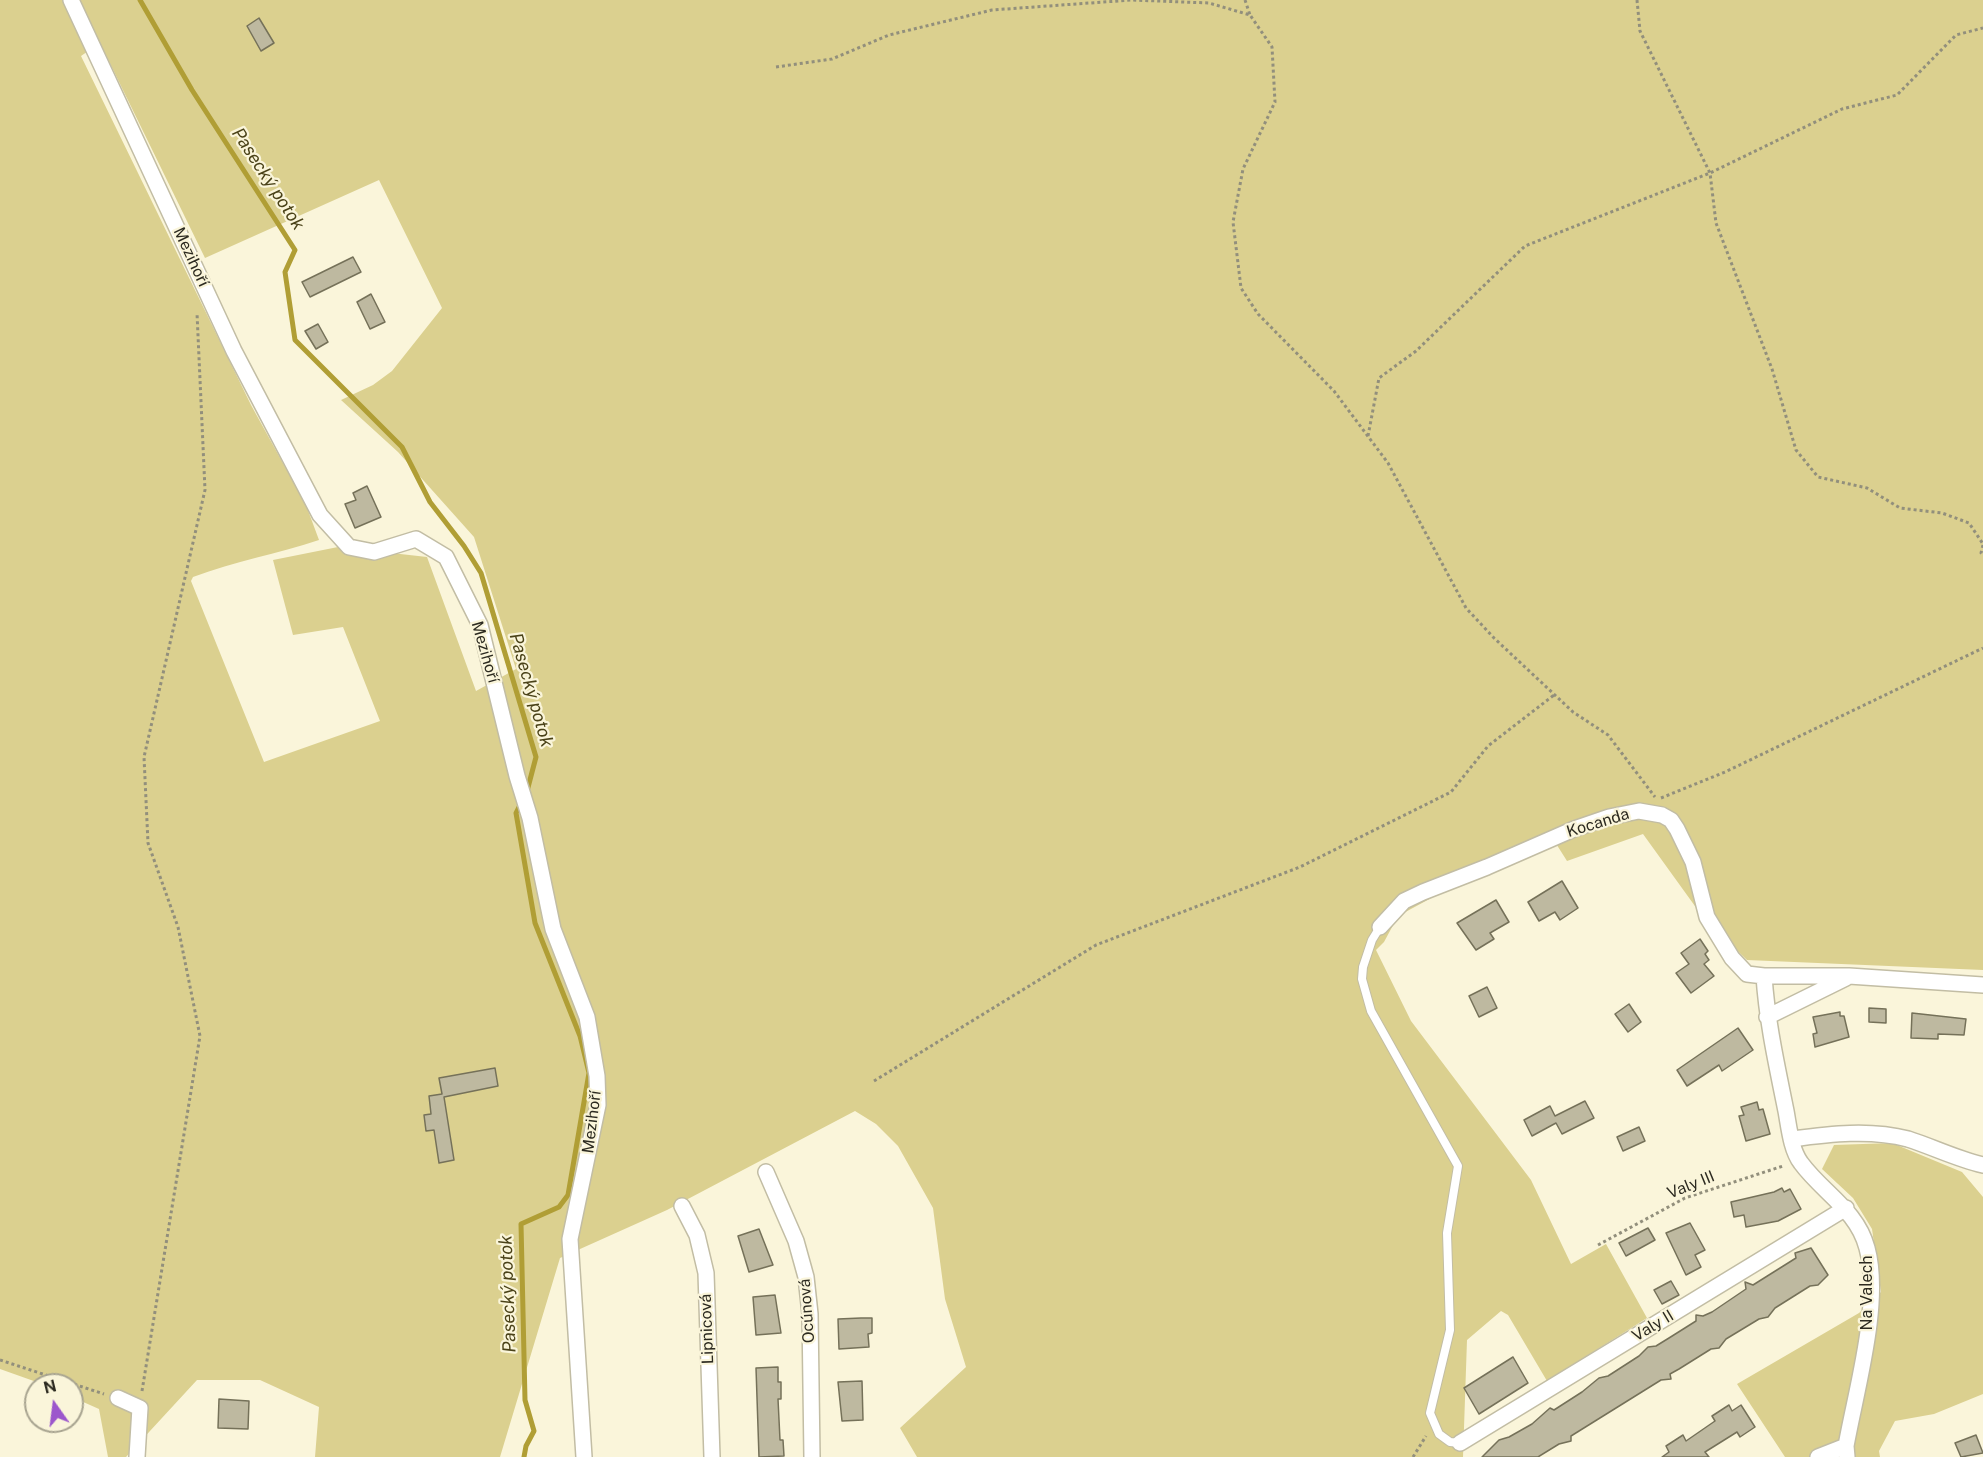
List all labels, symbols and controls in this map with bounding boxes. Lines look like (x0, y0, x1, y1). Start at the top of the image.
water label: Pasecký potok (227, 124, 309, 234)
street label: Mezihoří (169, 224, 213, 290)
street label: Mezihoří (467, 619, 503, 685)
water label: Pasecký potok (504, 631, 558, 749)
street label: Kocanda (1564, 804, 1632, 842)
street label: Mezihoří (579, 1090, 605, 1154)
street label: Valy III (1664, 1167, 1718, 1203)
water label: Pasecký potok (495, 1235, 521, 1353)
street label: Na Valech (1857, 1256, 1877, 1330)
street label: Ocúnová (795, 1278, 819, 1344)
street label: Lipnicová (696, 1294, 718, 1364)
street label: Valy II (1629, 1306, 1677, 1346)
north arrow (24, 1373, 84, 1433)
text: N (42, 1376, 58, 1398)

